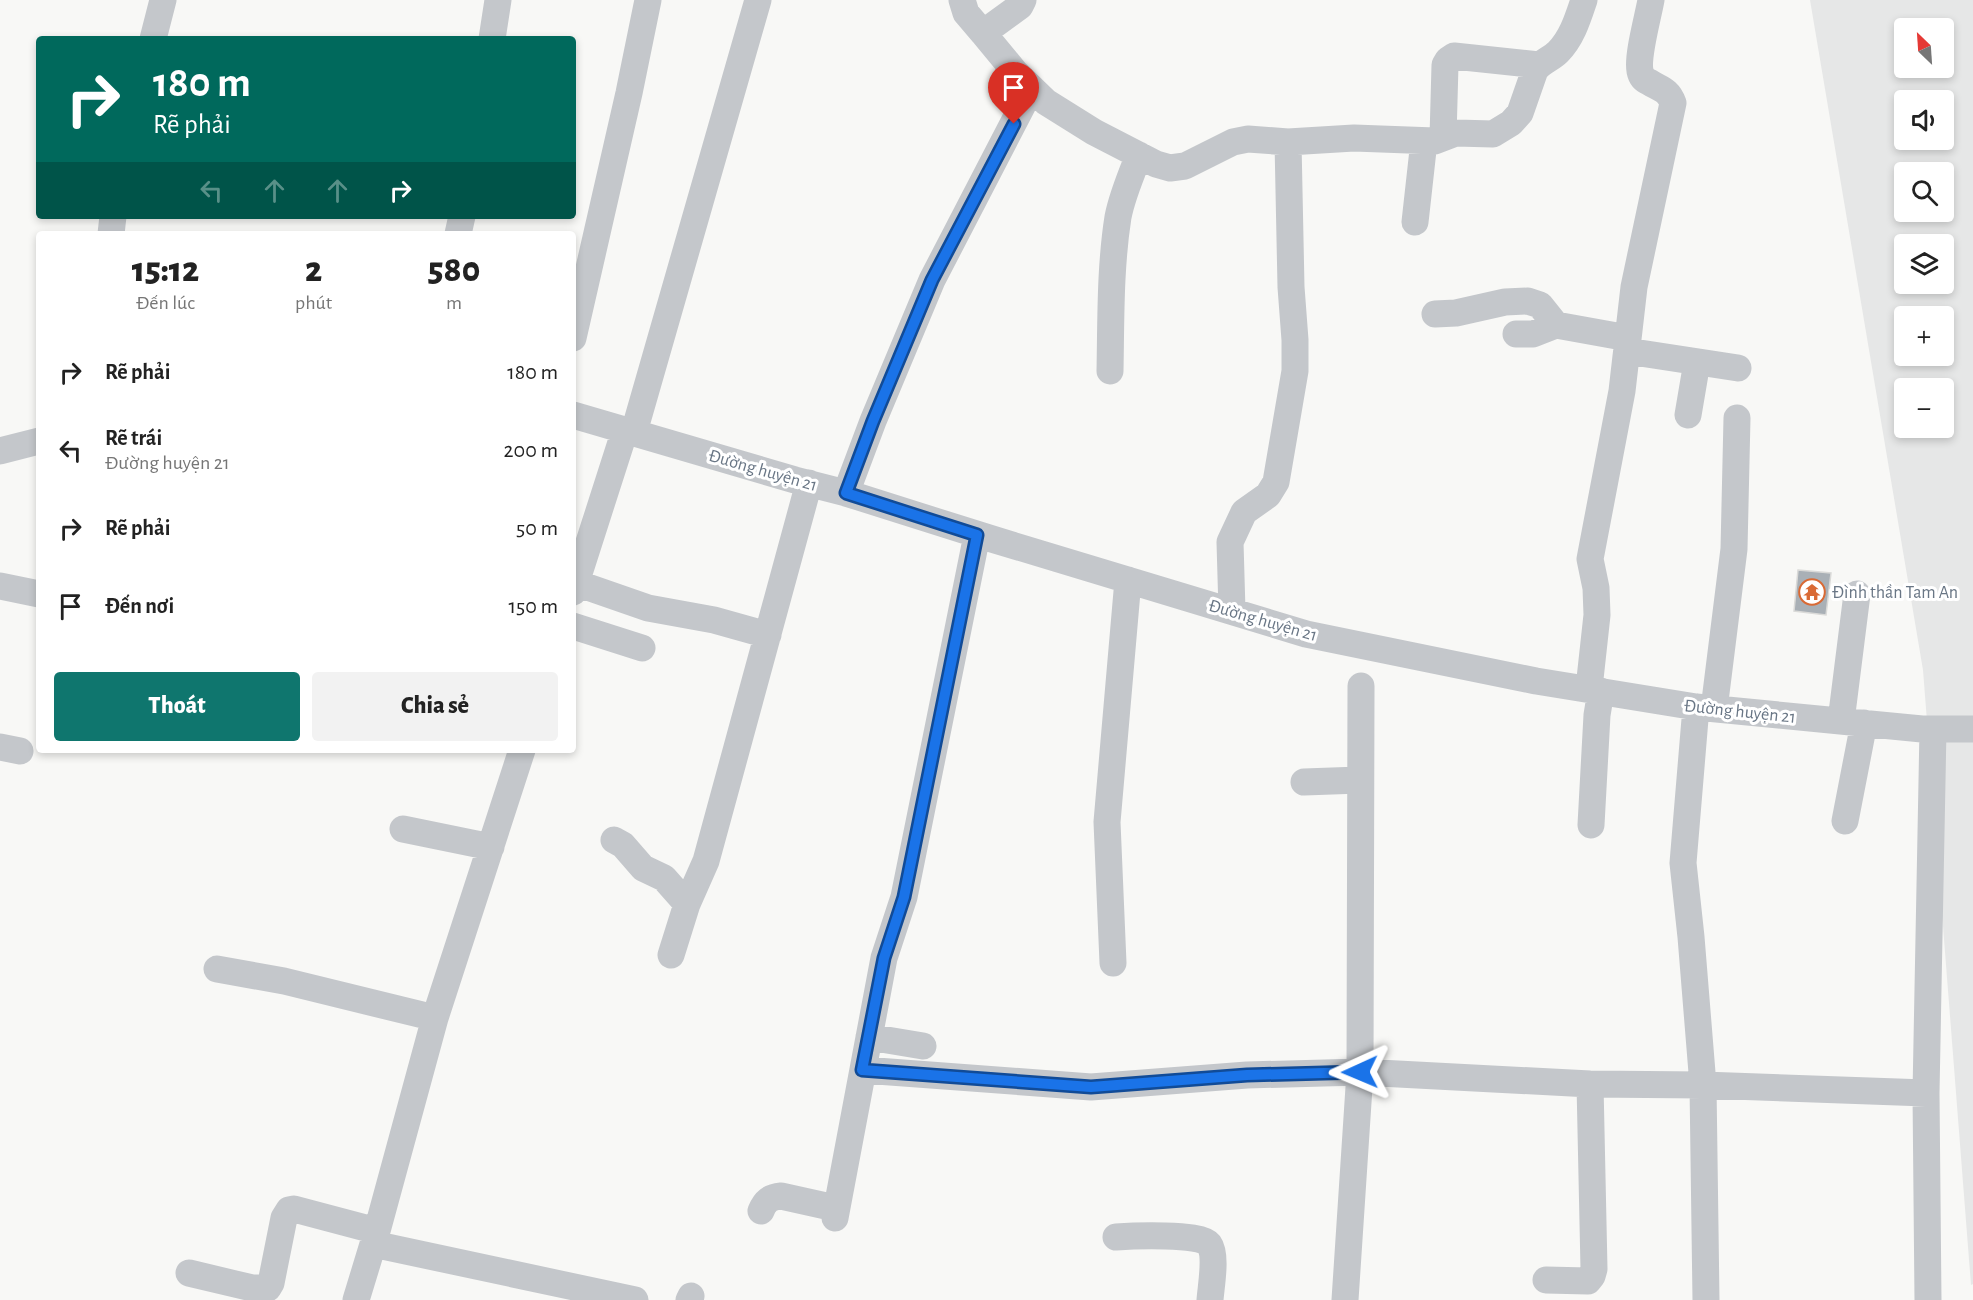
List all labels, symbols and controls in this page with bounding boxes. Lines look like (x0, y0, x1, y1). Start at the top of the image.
north arrow (1894, 18, 1954, 78)
map controls (1894, 18, 1954, 438)
icon: right (54, 60, 132, 138)
text: 180 m (153, 62, 251, 104)
pin (988, 62, 1039, 124)
icon: arrive (997, 71, 1030, 104)
button: sound (1894, 90, 1954, 150)
text: Rẽ phải (153, 111, 231, 138)
button: search (1894, 162, 1954, 222)
icon: left (195, 174, 228, 207)
icon: ahead (258, 174, 291, 207)
icon: ahead (321, 174, 354, 207)
icon: right (384, 174, 417, 207)
button: layers (1894, 234, 1954, 294)
text: 15:12 (132, 252, 199, 288)
text: 2 (305, 252, 322, 288)
text: 580 (428, 252, 480, 288)
text: Đến lúc (136, 293, 195, 313)
text: phút (295, 293, 332, 313)
text: m (446, 293, 462, 313)
button: + (1894, 306, 1954, 366)
icon: right (54, 356, 87, 389)
text: Rẽ phải (105, 361, 170, 383)
text: 180 m (507, 361, 558, 383)
button: − (1894, 378, 1954, 438)
text: Rẽ trái (105, 427, 162, 449)
icon: left (54, 434, 87, 467)
text: 200 m (504, 439, 558, 461)
street label: Đường huyện 21 (706, 447, 819, 495)
text: Đường huyện 21 (105, 453, 230, 473)
icon: right (54, 512, 87, 545)
text: Rẽ phải (105, 517, 170, 539)
text: 50 m (516, 517, 558, 539)
temple icon: Đình thần Tam An (1797, 577, 1827, 607)
place label: Đình thần Tam An (1832, 583, 1958, 602)
icon: arrive (54, 590, 87, 623)
text: Đến nơi (105, 595, 174, 617)
text: 150 m (508, 595, 558, 617)
street label: Đường huyện 21 (1206, 597, 1319, 645)
button: Thoát (54, 672, 300, 741)
button: Chia sẻ (312, 672, 558, 741)
street label: Đường huyện 21 (1683, 697, 1797, 727)
position arrow (1328, 1040, 1392, 1104)

